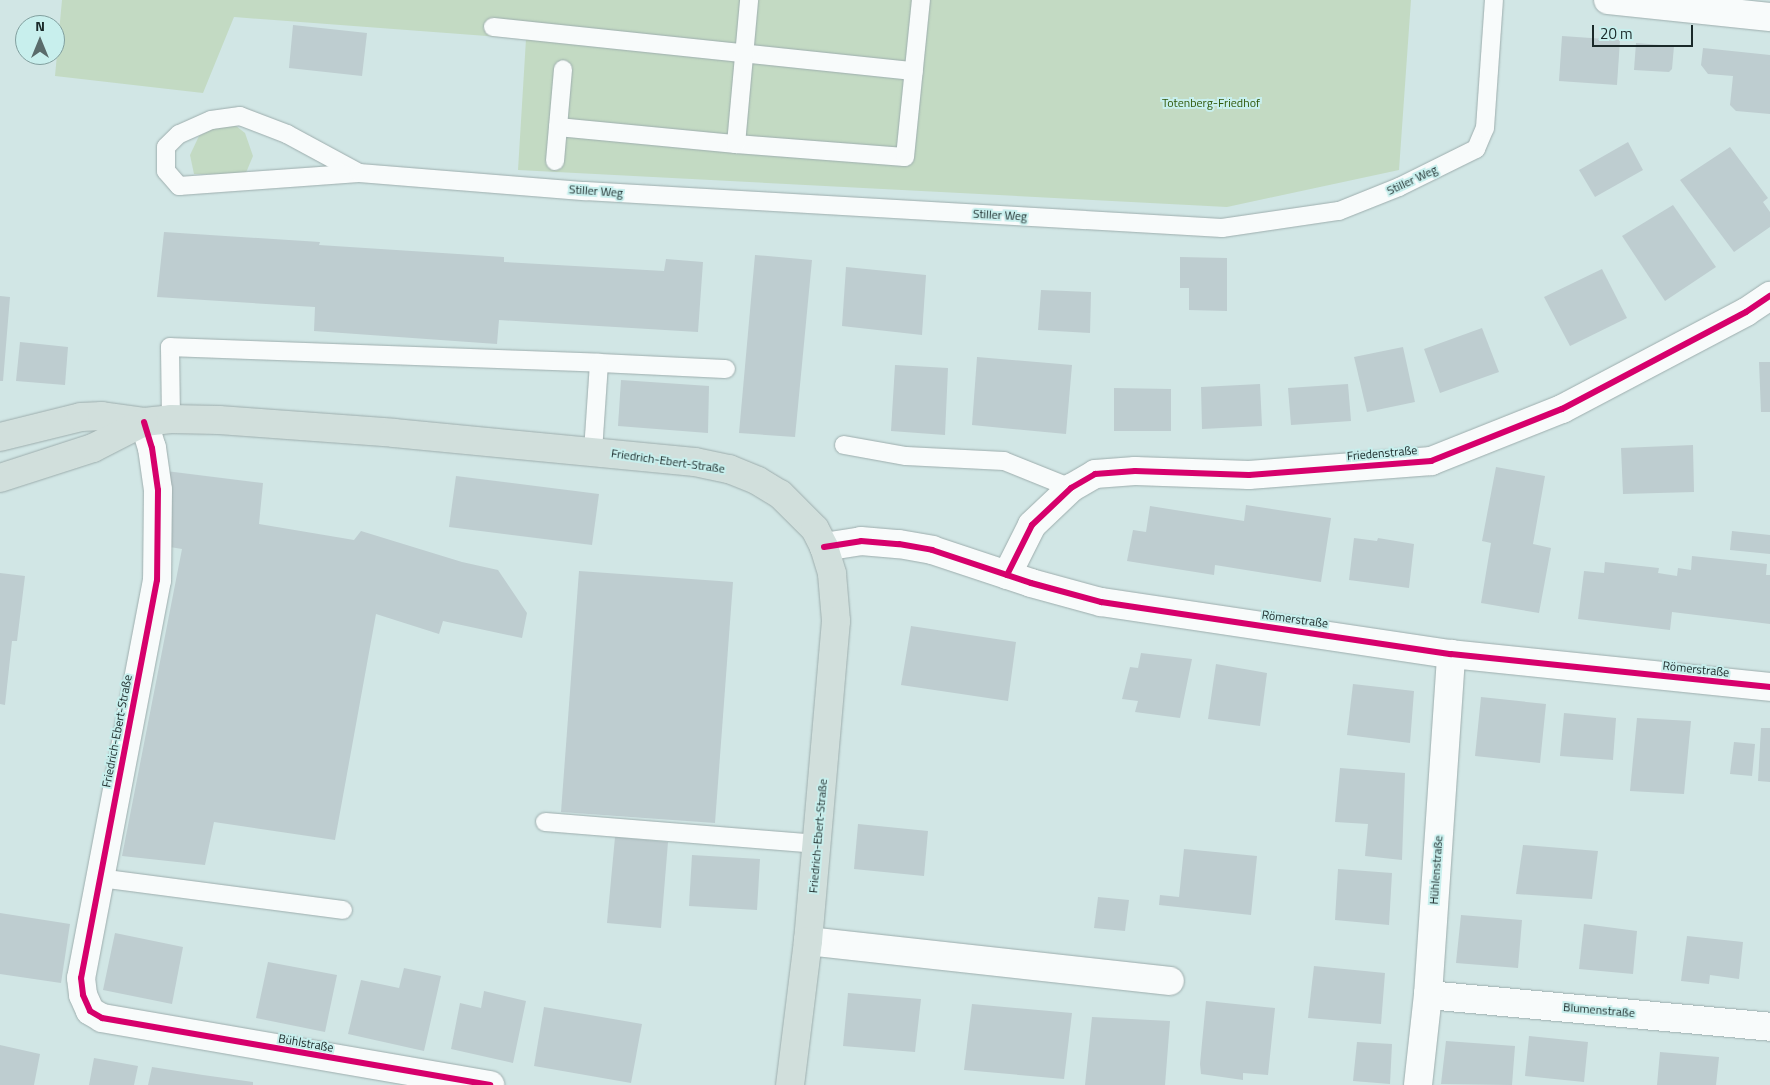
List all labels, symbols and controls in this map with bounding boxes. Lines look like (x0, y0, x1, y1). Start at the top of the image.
north arrow (15, 15, 65, 65)
text: N (35, 15, 45, 36)
scale bar (1595, 15, 1696, 47)
text: 20 m (1600, 22, 1633, 45)
park label: Totenberg-Friedhof (1162, 96, 1260, 110)
street label: Stiller Weg (1384, 162, 1440, 198)
street label: Stiller Weg (568, 182, 624, 200)
street label: Stiller Weg (973, 206, 1027, 224)
street label: Friedenstraße (1346, 443, 1418, 463)
street label: Friedrich-Ebert-Straße (610, 446, 726, 476)
street label: Römerstraße (1261, 607, 1329, 631)
street label: Römerstraße (1662, 658, 1730, 680)
street label: Friedrich-Ebert-Straße (99, 673, 135, 789)
street label: Friedrich-Ebert-Straße (806, 778, 830, 894)
street label: Hühlenstraße (1426, 835, 1446, 905)
street label: Blumenstraße (1563, 1000, 1635, 1020)
street label: Bühlstraße (277, 1031, 335, 1055)

